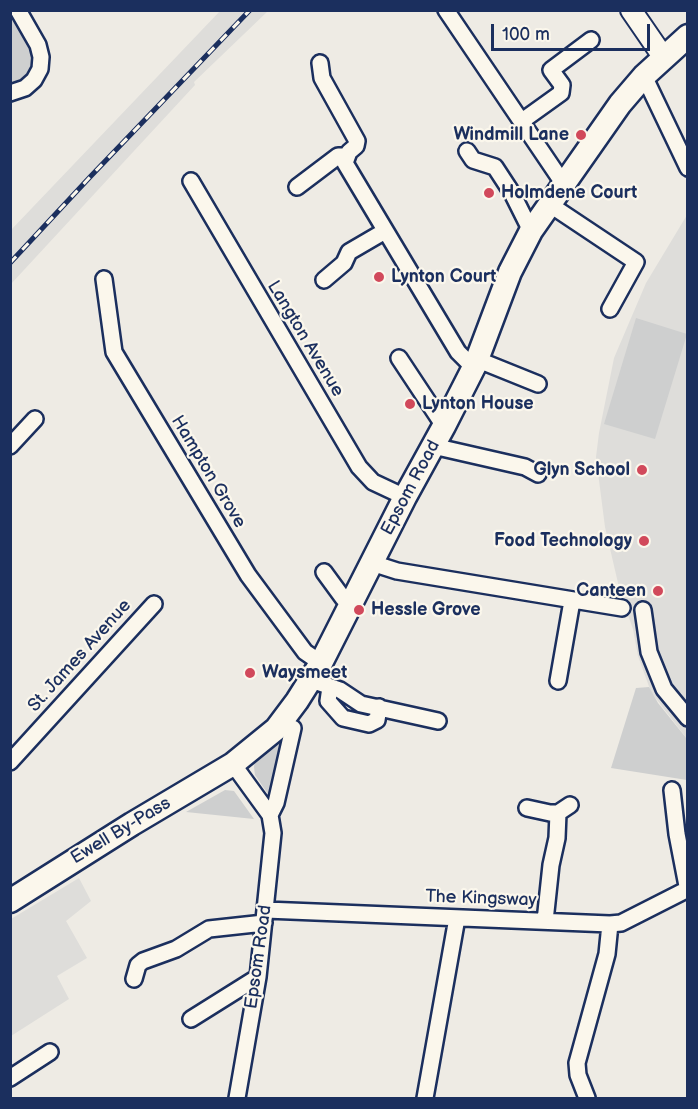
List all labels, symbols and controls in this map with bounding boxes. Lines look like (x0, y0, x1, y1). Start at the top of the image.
scale bar (494, 12, 653, 50)
text: 100 m (502, 24, 550, 45)
place label: Windmill Lane (454, 124, 569, 146)
marker: Windmill Lane (574, 128, 588, 142)
place label: Holmdene Court (501, 182, 637, 204)
marker: Holmdene Court (482, 186, 496, 200)
place label: Lynton Court (391, 266, 496, 288)
marker: Lynton Court (372, 270, 386, 284)
street label: Langton Avenue (262, 277, 348, 401)
place label: Lynton House (422, 393, 534, 415)
marker: Lynton House (403, 397, 417, 411)
street label: Hampton Grove (166, 412, 250, 532)
street label: Epsom Road (377, 437, 445, 539)
place label: Glyn School (533, 459, 630, 481)
marker: Glyn School (635, 463, 649, 477)
place label: Food Technology (494, 530, 632, 552)
marker: Food Technology (637, 534, 651, 548)
place label: Canteen (576, 580, 646, 602)
marker: Canteen (651, 584, 665, 598)
street label: St. James Avenue (24, 595, 136, 717)
place label: Hessle Grove (371, 599, 481, 621)
marker: Hessle Grove (352, 603, 366, 617)
place label: Waysmeet (262, 662, 347, 684)
marker: Waysmeet (243, 666, 257, 680)
street label: Ewell By-Pass (67, 793, 175, 869)
street label: The Kingsway (425, 886, 537, 912)
street label: Epsom Road (241, 904, 277, 1010)

